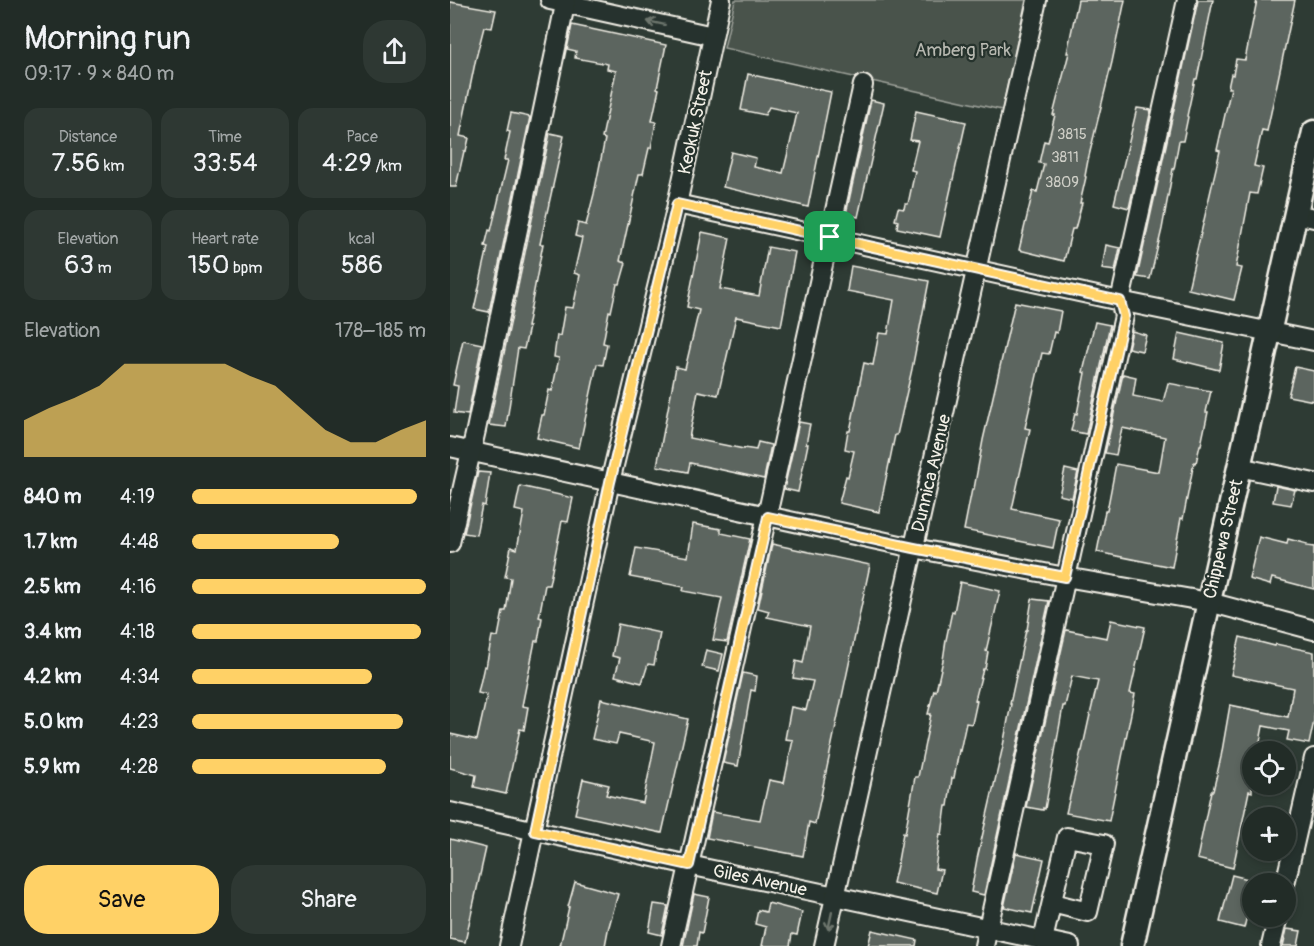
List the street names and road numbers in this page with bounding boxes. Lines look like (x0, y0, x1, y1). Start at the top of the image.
street label: Keokuk Street (673, 67, 718, 176)
street label: Dunnica Avenue (907, 412, 956, 534)
street label: Chippewa Street (1199, 476, 1249, 601)
street label: Giles Avenue (711, 859, 809, 902)

